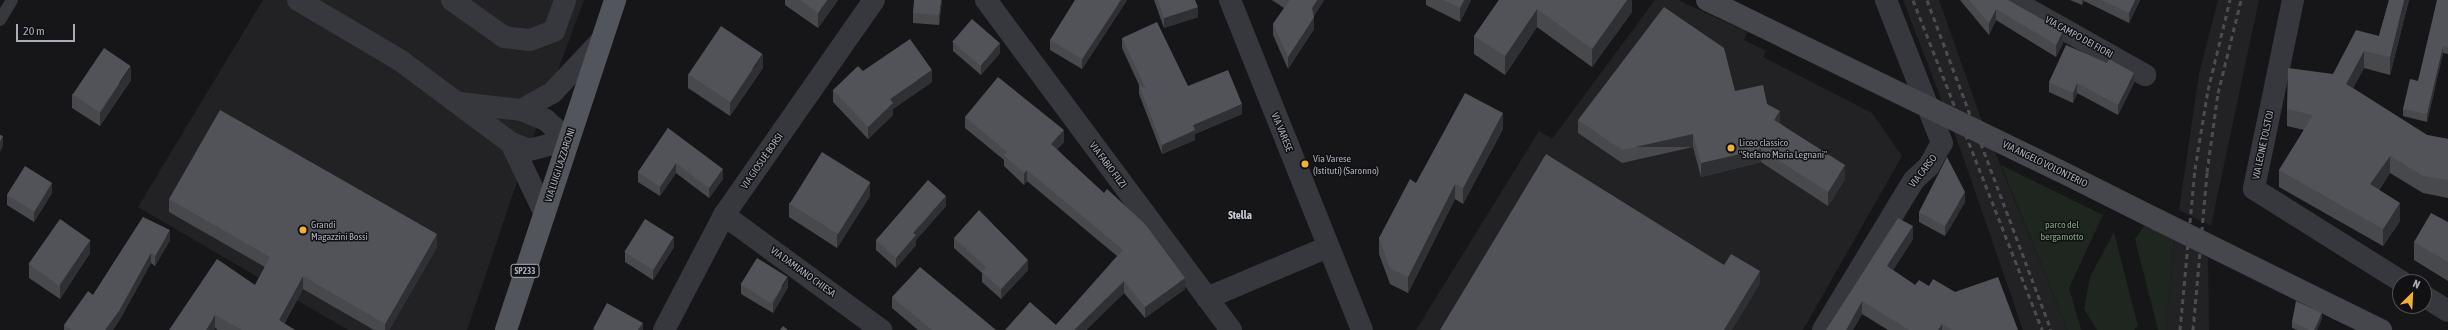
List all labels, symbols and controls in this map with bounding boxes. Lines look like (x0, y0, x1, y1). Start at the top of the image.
street label: VIA CAMPO DEI FIORI (2043, 13, 2115, 61)
scale bar (18, 16, 77, 42)
text: 20 m (23, 24, 45, 38)
street label: VIA LEONE TOLSTOJ (2250, 109, 2276, 181)
street label: VIA VARESE (1269, 111, 1295, 153)
street label: VIA LUIGI LAZZARONI (542, 126, 578, 204)
street label: VIA GIOSUÈ BORSI (738, 131, 786, 191)
place label: Liceo classico "Stefano Maria Legnani" (1739, 136, 1827, 160)
street label: VIA ANGELO VOLONTERIO (2001, 138, 2089, 190)
street label: VIA FABIO FILZI (1087, 140, 1129, 190)
marker: Liceo classico "Stefano Maria Legnani" (1726, 143, 1736, 153)
place label: Via Varese (Istituti) (Saronno) (1313, 152, 1379, 176)
street label: VIA CARSO (1907, 152, 1939, 190)
marker: Via Varese (Istituti) (Saronno) (1300, 159, 1310, 169)
district label: Stella (1228, 208, 1252, 222)
place label: Grandi Magazzini Bossi (311, 218, 368, 242)
park label: parco del bergamotto (2041, 218, 2083, 242)
marker: Grandi Magazzini Bossi (298, 225, 308, 235)
street label: VIA DAMIANO CHIESA (768, 244, 838, 300)
road number: SP233 (510, 264, 540, 278)
north arrow (2392, 274, 2432, 314)
text: N (2411, 277, 2422, 291)

